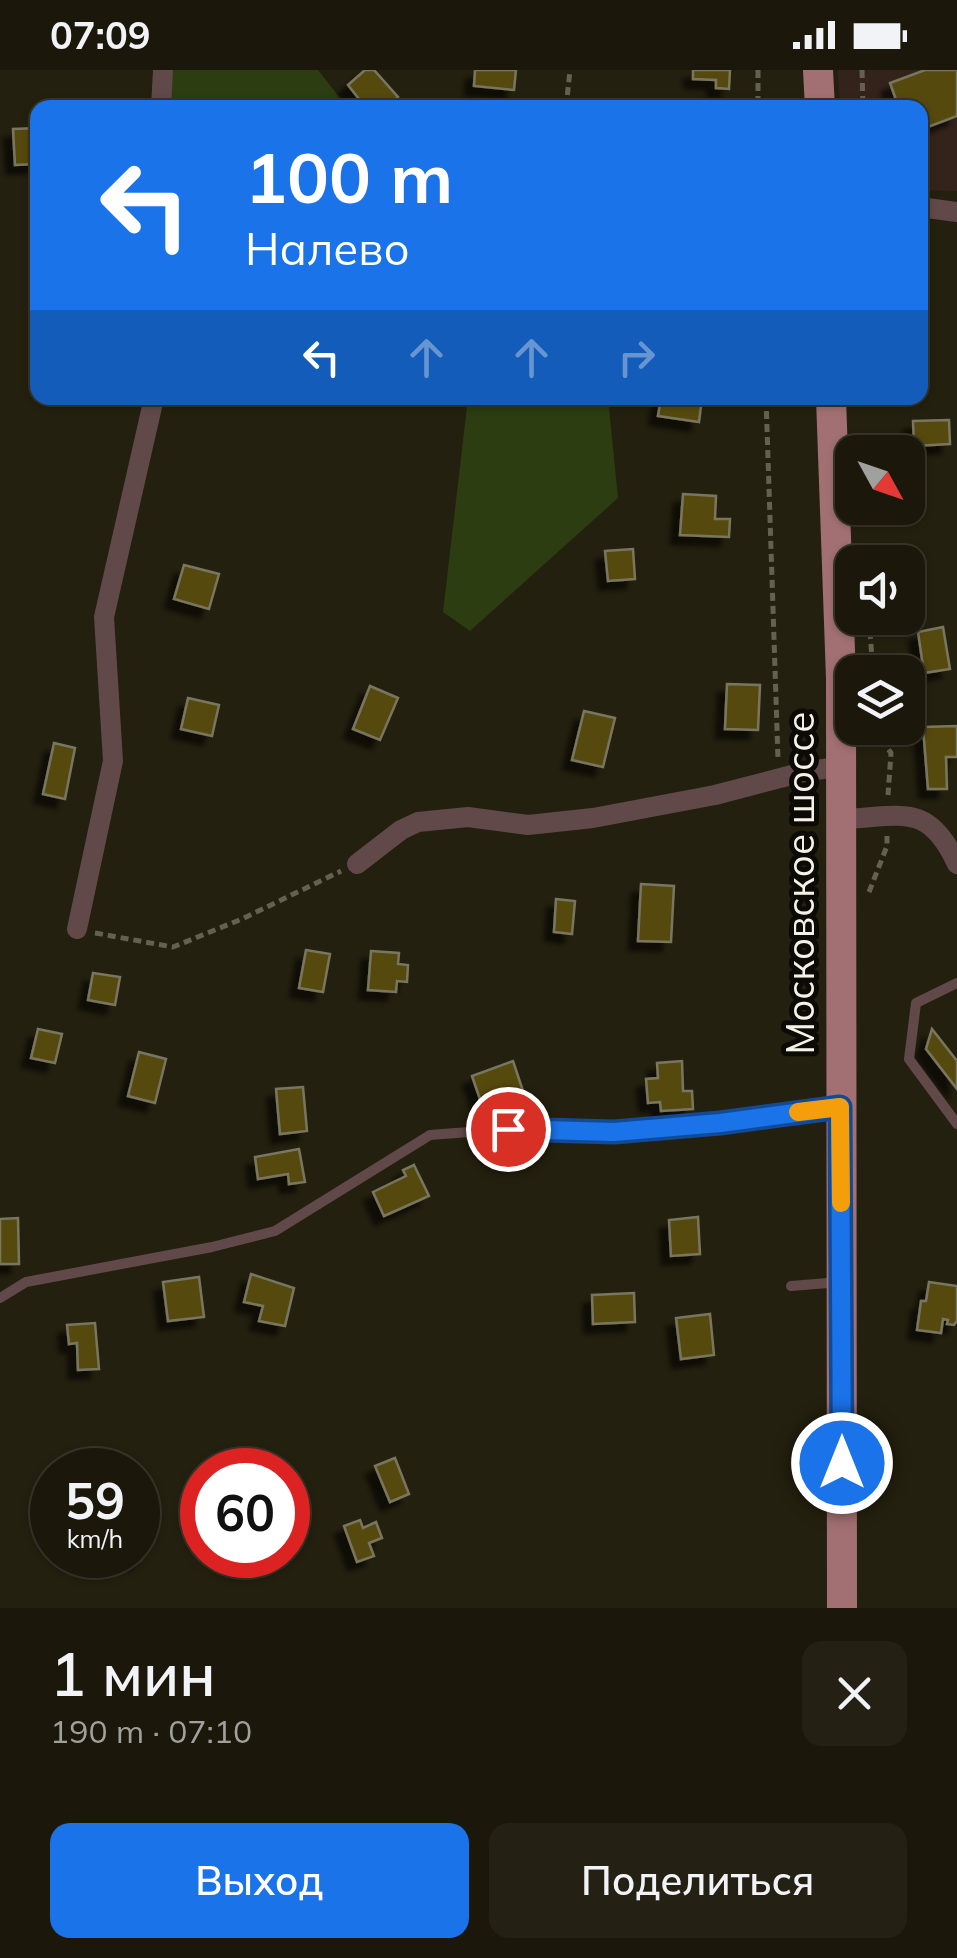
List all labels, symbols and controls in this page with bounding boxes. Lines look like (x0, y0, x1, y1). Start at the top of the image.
text: 07:09 (50, 11, 151, 59)
text: 100 m (245, 133, 453, 221)
icon: left (80, 140, 210, 270)
text: Налево (245, 220, 410, 276)
icon: left (294, 330, 349, 385)
icon: ahead (399, 330, 454, 385)
icon: ahead (504, 330, 559, 385)
icon: right (609, 330, 664, 385)
north arrow (835, 435, 925, 525)
map controls (835, 435, 925, 745)
button: sound (835, 545, 925, 635)
button: layers (835, 655, 925, 745)
street label: Московское шоссе (776, 712, 824, 1054)
pin (466, 1087, 551, 1172)
icon: arrive (481, 1102, 536, 1157)
position arrow (790, 1411, 894, 1515)
speed limit sign: 60 (180, 1448, 310, 1578)
text: 59 (65, 1469, 125, 1532)
text: km/h (67, 1523, 123, 1554)
text: 1 мин (50, 1636, 216, 1711)
button: close (802, 1641, 907, 1746)
text: 190 m · 07:10 (50, 1711, 252, 1751)
button: Выход (50, 1823, 469, 1938)
button: Поделиться (489, 1823, 907, 1938)

